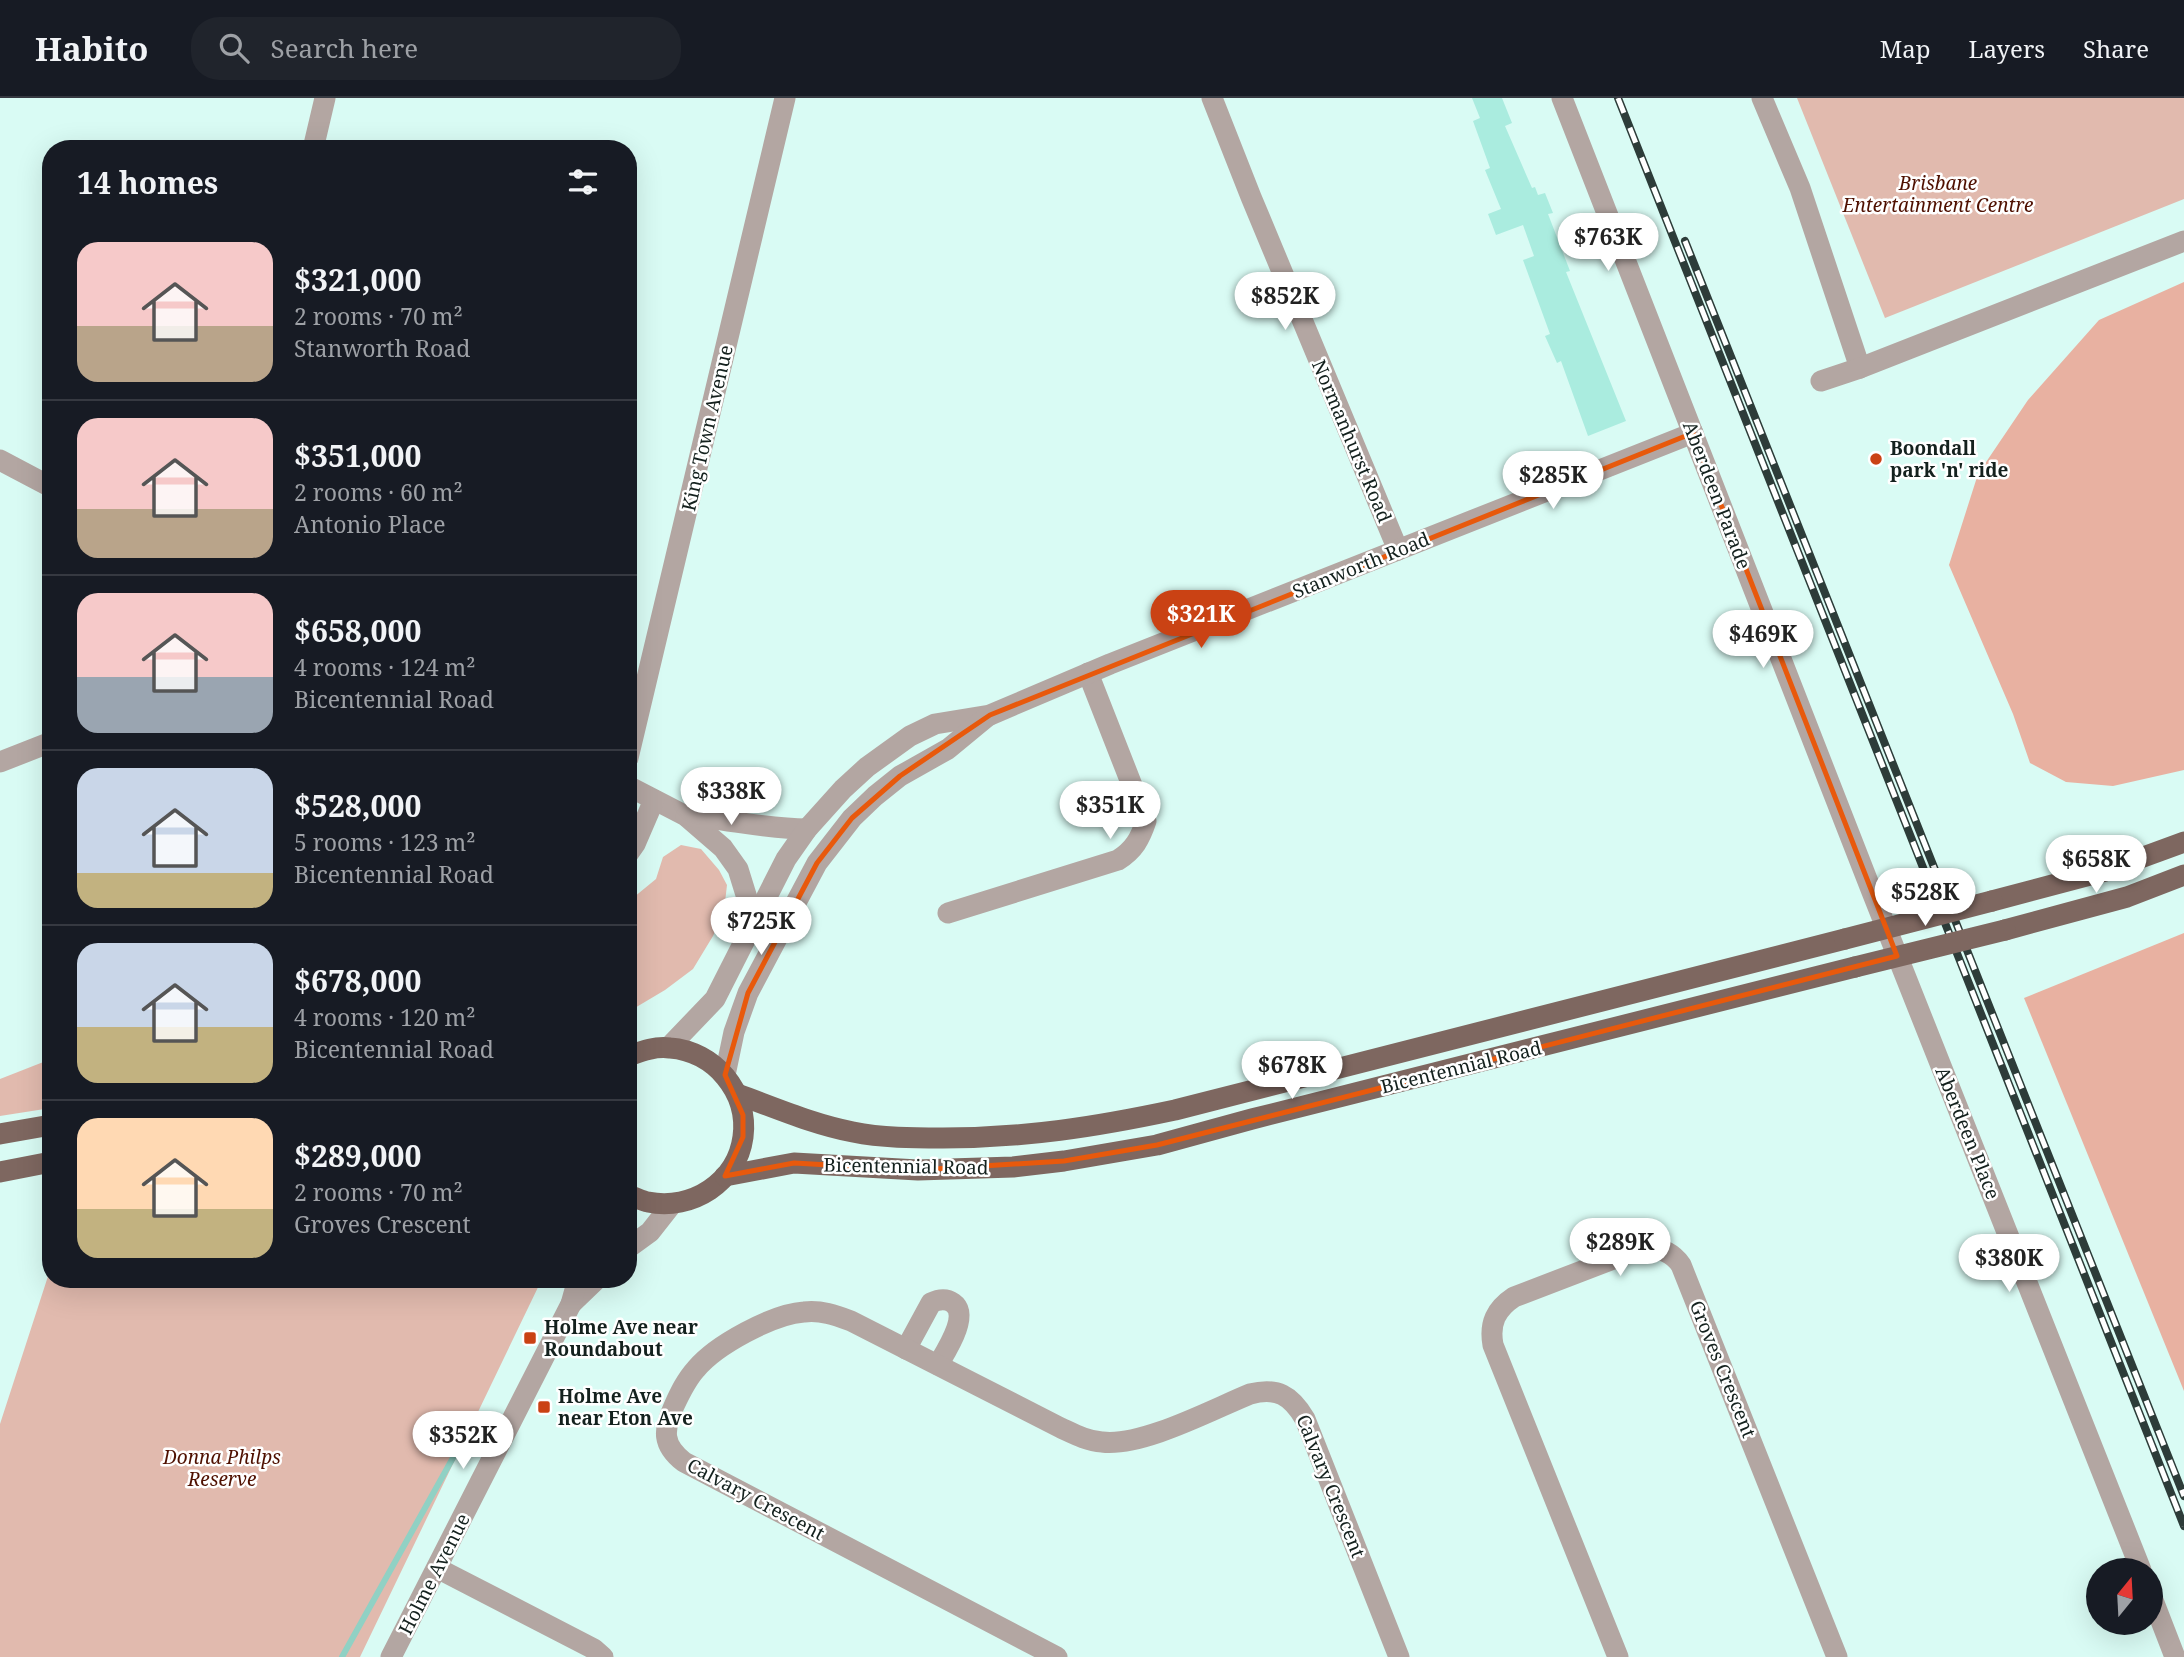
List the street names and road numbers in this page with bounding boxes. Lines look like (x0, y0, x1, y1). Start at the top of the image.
street label: King Town Avenue (675, 342, 739, 514)
street label: Normanhurst Road (1306, 356, 1398, 527)
street label: Aberdeen Parade (1677, 417, 1757, 573)
street label: Stanworth Road (1289, 526, 1434, 604)
street label: Bicentennial Road (1378, 1034, 1545, 1100)
street label: Aberdeen Place (1930, 1063, 2006, 1203)
street label: Bicentennial Road (823, 1152, 989, 1180)
street label: Groves Crescent (1684, 1296, 1763, 1442)
street label: Calvary Crescent (1290, 1410, 1372, 1562)
street label: Calvary Crescent (683, 1452, 830, 1546)
street label: Holme Avenue (392, 1509, 476, 1639)

